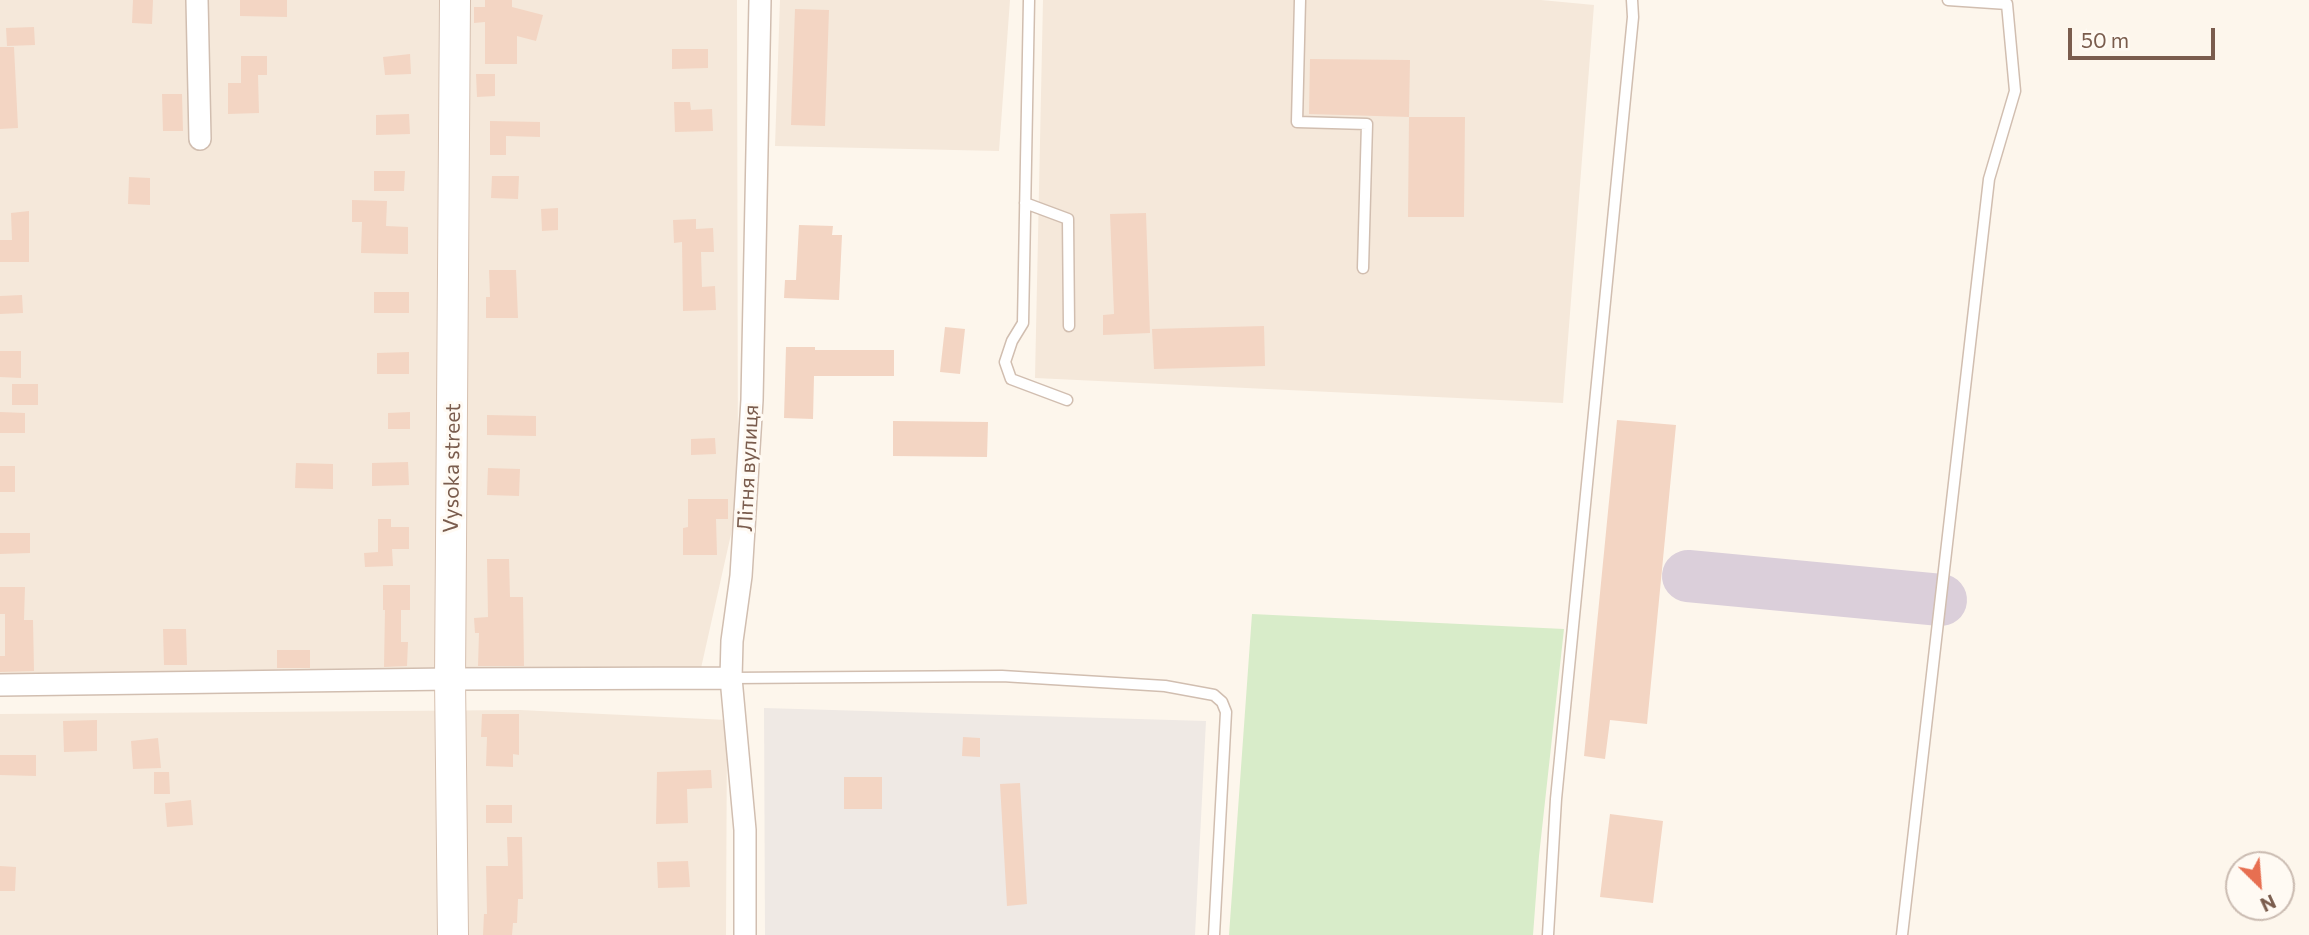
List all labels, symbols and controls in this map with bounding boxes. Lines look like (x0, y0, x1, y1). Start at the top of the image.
scale bar (2071, 14, 2218, 58)
text: 50 m (2081, 27, 2129, 52)
street label: Vysoka street (438, 403, 466, 533)
street label: Літня вулиця (732, 404, 764, 532)
north arrow (2225, 851, 2295, 921)
text: N (2257, 890, 2280, 917)

